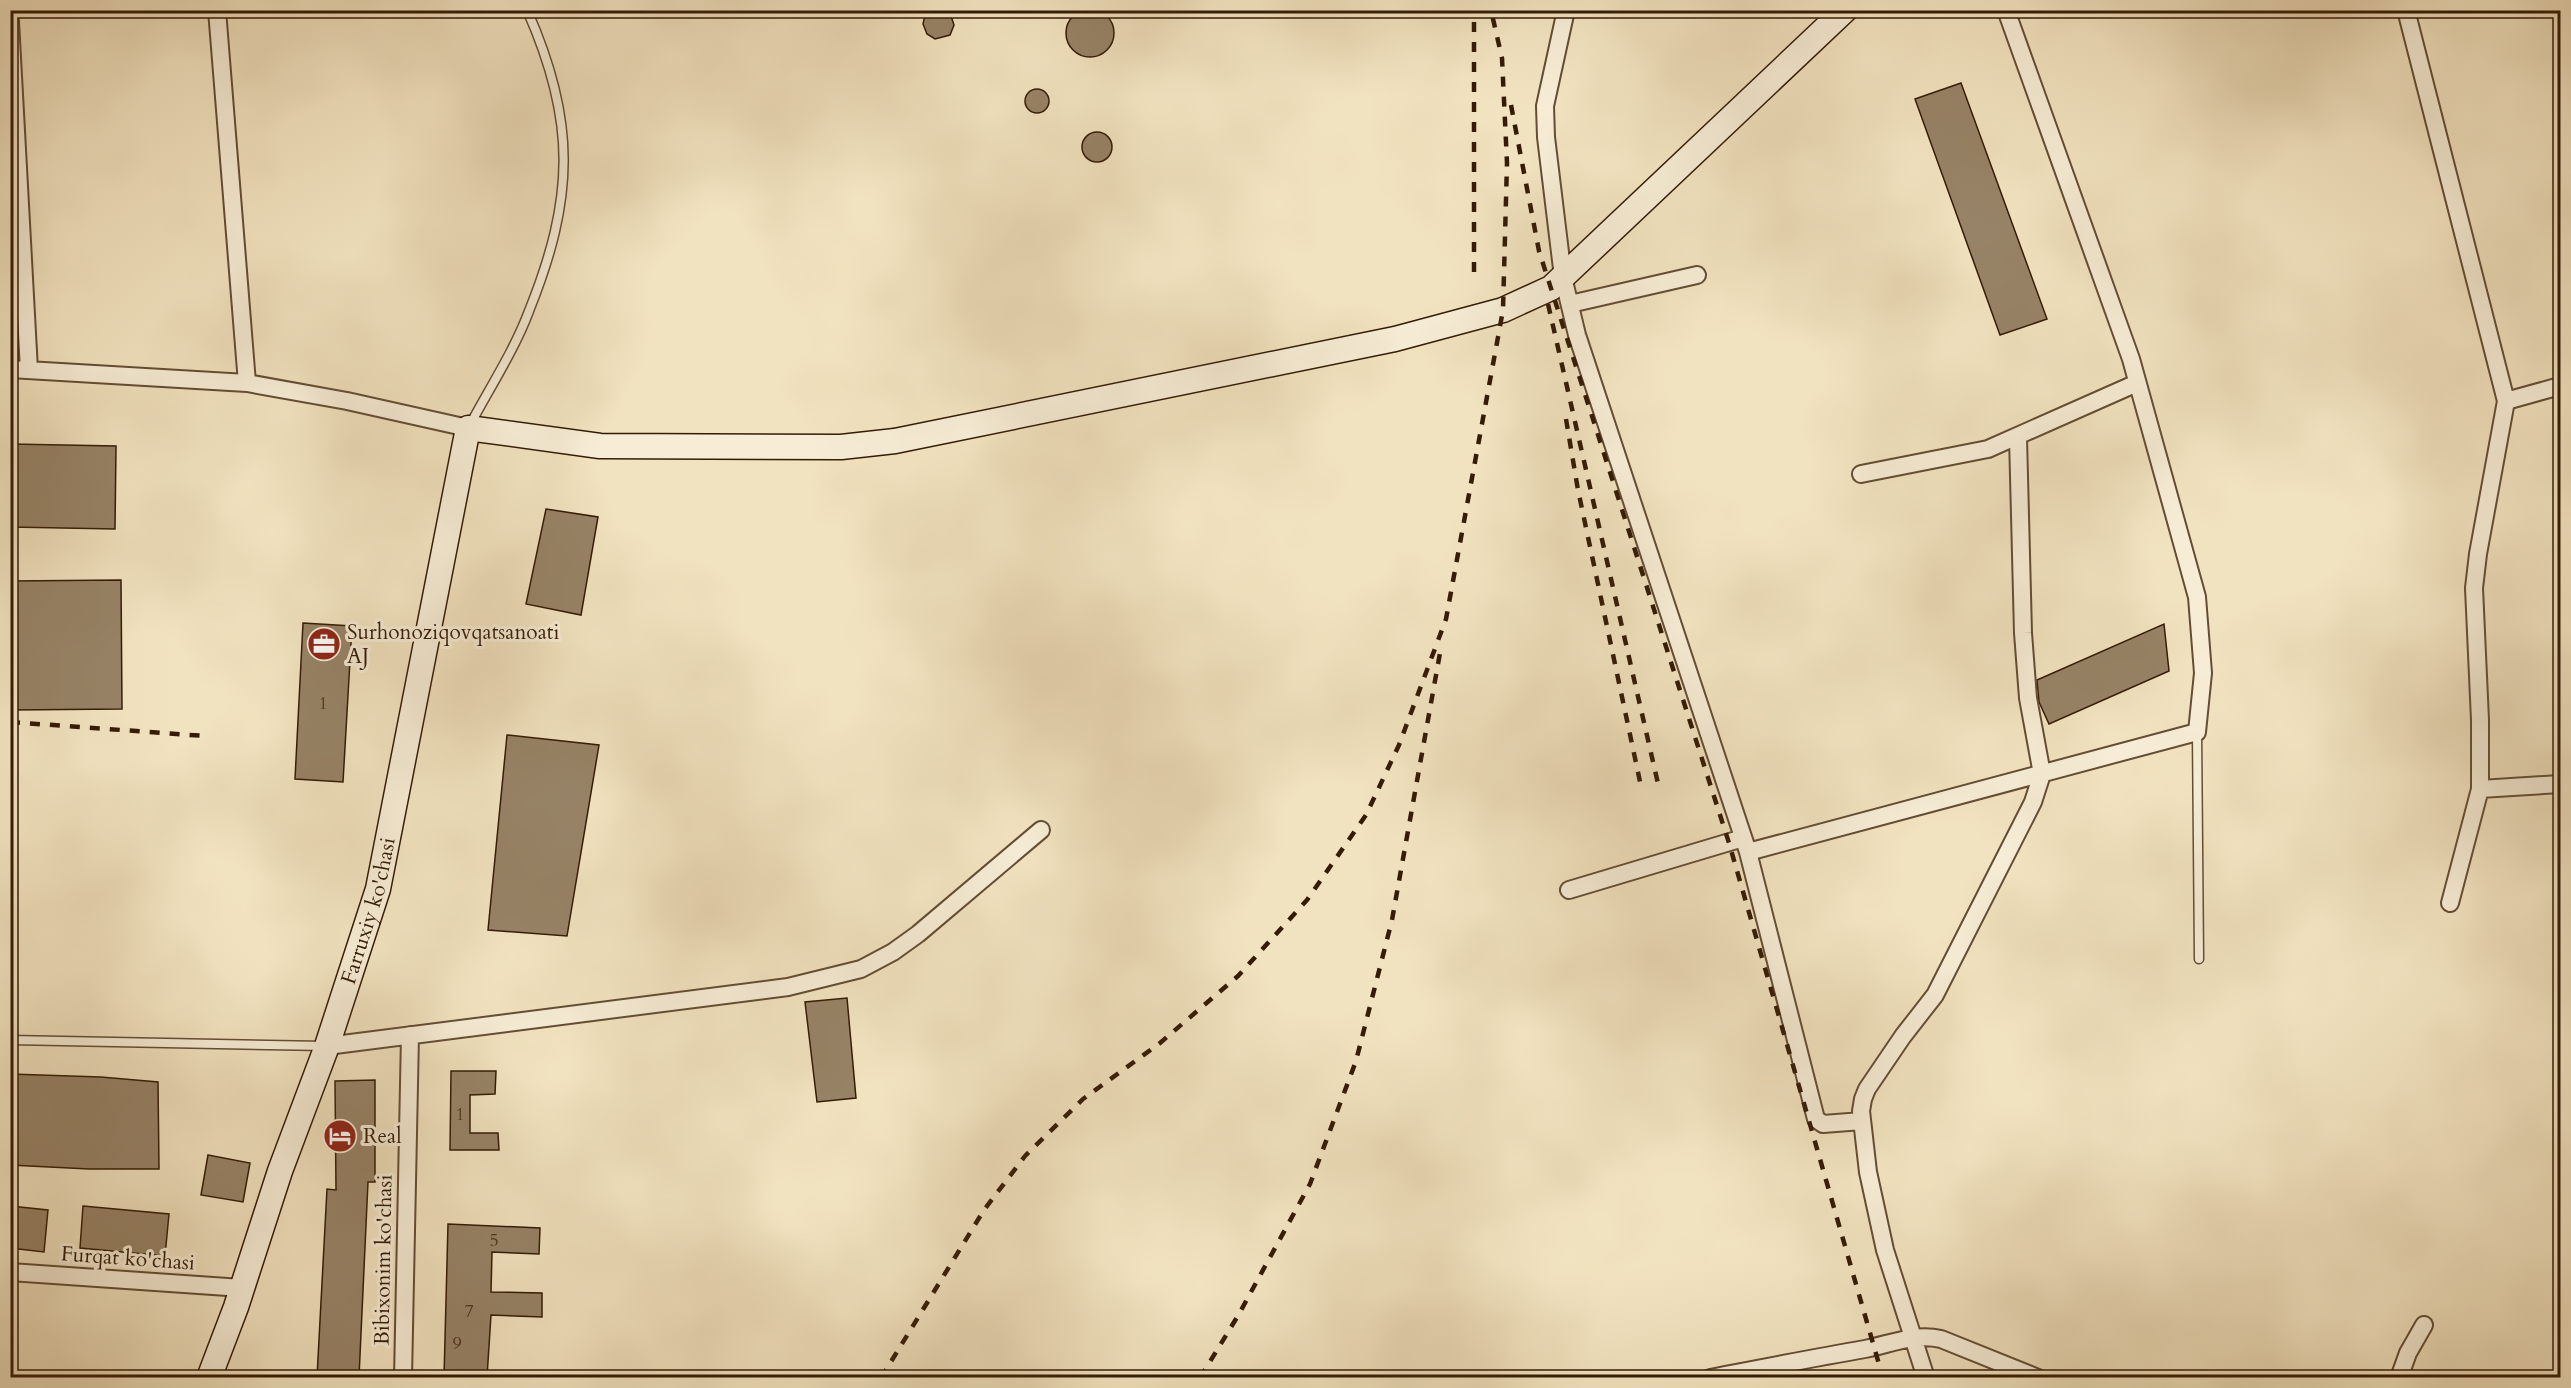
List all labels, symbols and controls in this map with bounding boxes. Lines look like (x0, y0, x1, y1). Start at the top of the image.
place label: Surhonoziqovqatsanoati AJ (347, 618, 559, 671)
office icon: Surhonoziqovqatsanoati AJ (306, 626, 342, 662)
house number: 1 (318, 691, 328, 716)
street label: Farruxiy ko'chasi (334, 835, 403, 988)
house number: 1 (455, 1102, 465, 1127)
hotel icon: Real (322, 1118, 358, 1154)
place label: Real (363, 1122, 402, 1151)
street label: Bibixonim ko'chasi (368, 1174, 399, 1346)
house number: 5 (489, 1228, 499, 1253)
street label: Furqat ko'chasi (60, 1239, 196, 1278)
house number: 7 (464, 1299, 474, 1324)
house number: 9 (452, 1331, 462, 1356)

